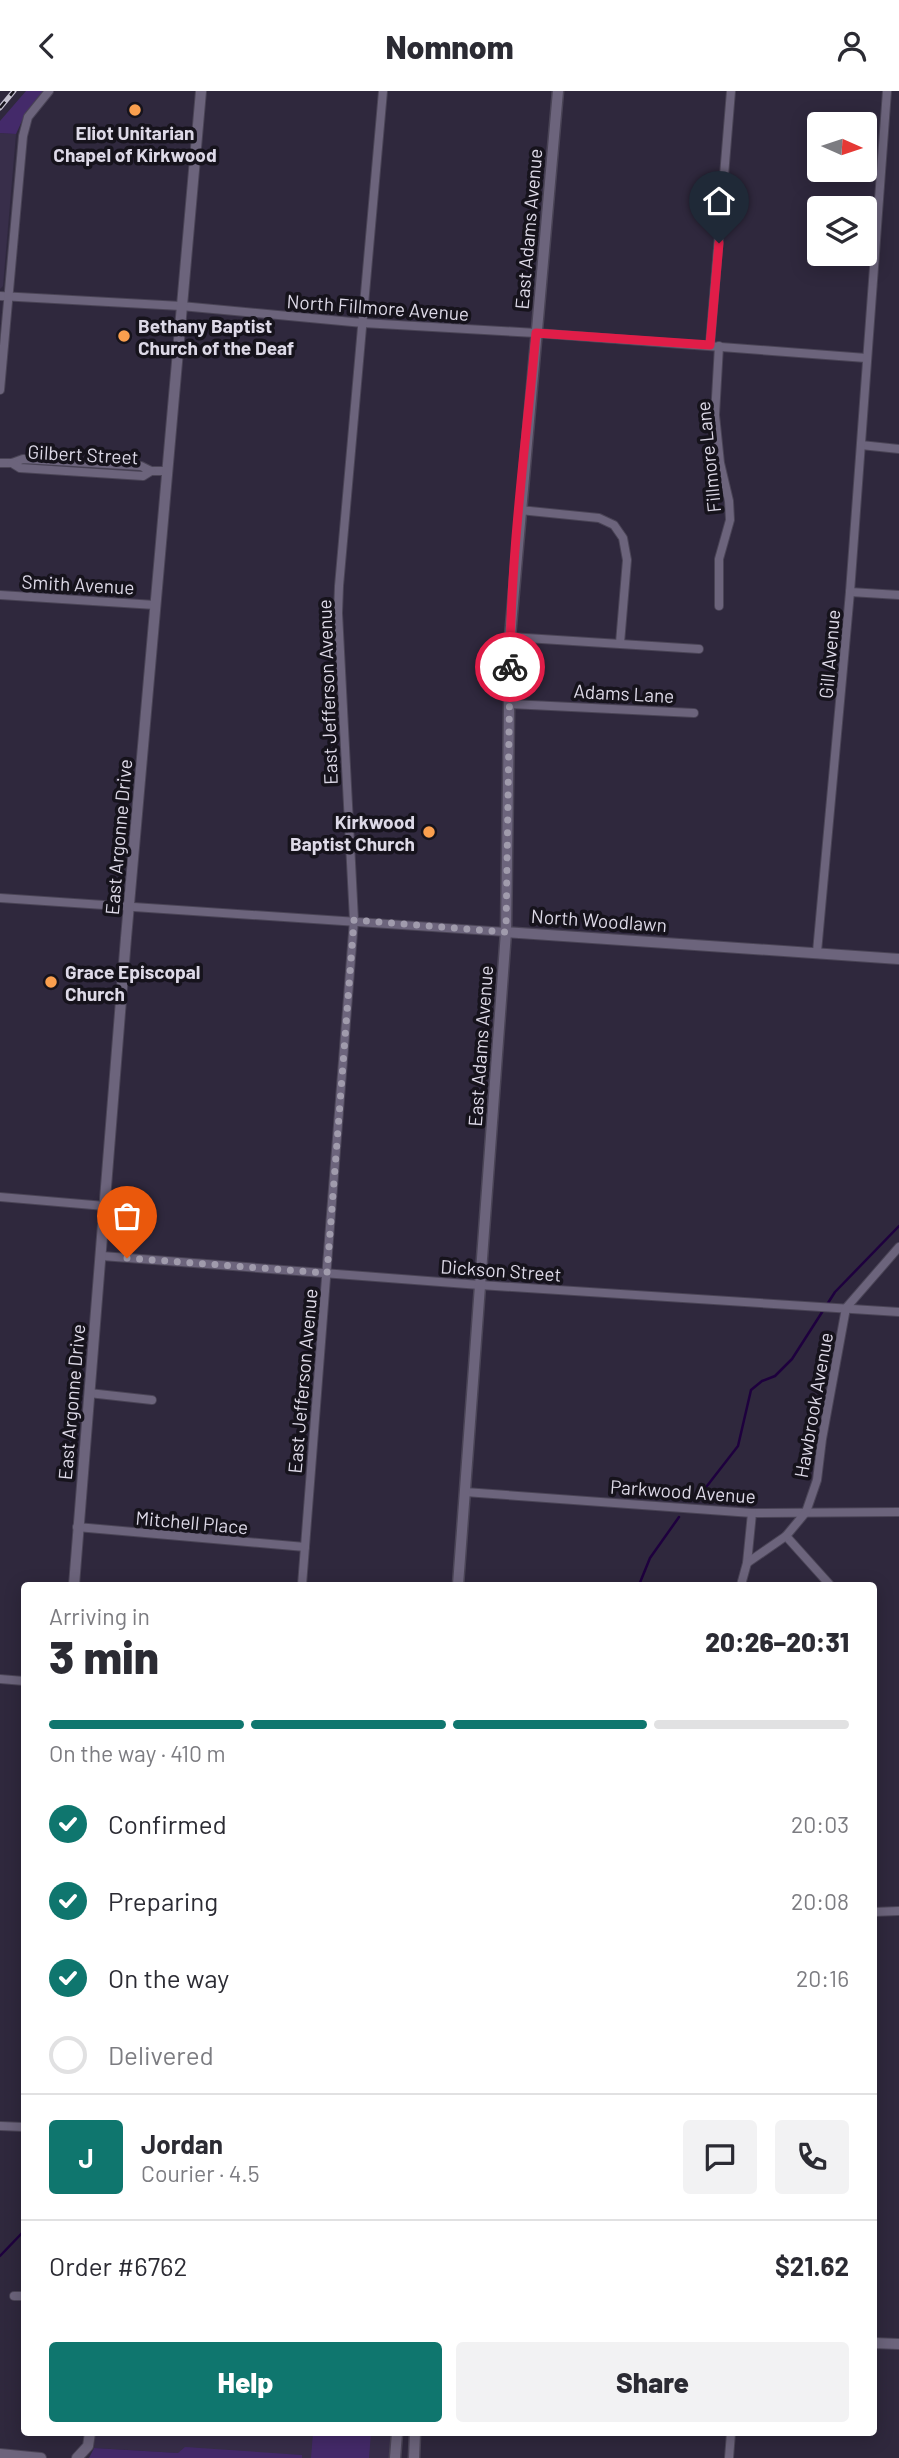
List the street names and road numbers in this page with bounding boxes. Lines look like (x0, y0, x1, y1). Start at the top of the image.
street label: East Adams Avenue (510, 148, 546, 310)
street label: North Fillmore Avenue (286, 289, 470, 325)
street label: Fillmore Lane (691, 400, 725, 514)
street label: Gilbert Street (27, 440, 139, 468)
street label: Smith Avenue (21, 570, 135, 598)
street label: East Jefferson Avenue (312, 599, 342, 785)
street label: Gill Avenue (814, 608, 844, 700)
street label: Adams Lane (573, 679, 675, 707)
street label: East Argonne Drive (100, 758, 136, 916)
street label: North Woodlawn (530, 904, 668, 936)
street label: East Adams Avenue (463, 965, 497, 1127)
street label: Dickson Street (440, 1254, 562, 1286)
street label: East Jefferson Avenue (282, 1288, 322, 1474)
street label: East Argonne Drive (53, 1323, 89, 1481)
street label: Hawbrook Avenue (789, 1330, 837, 1480)
street label: Parkwood Avenue (609, 1474, 757, 1508)
street label: Mitchell Place (135, 1506, 249, 1538)

